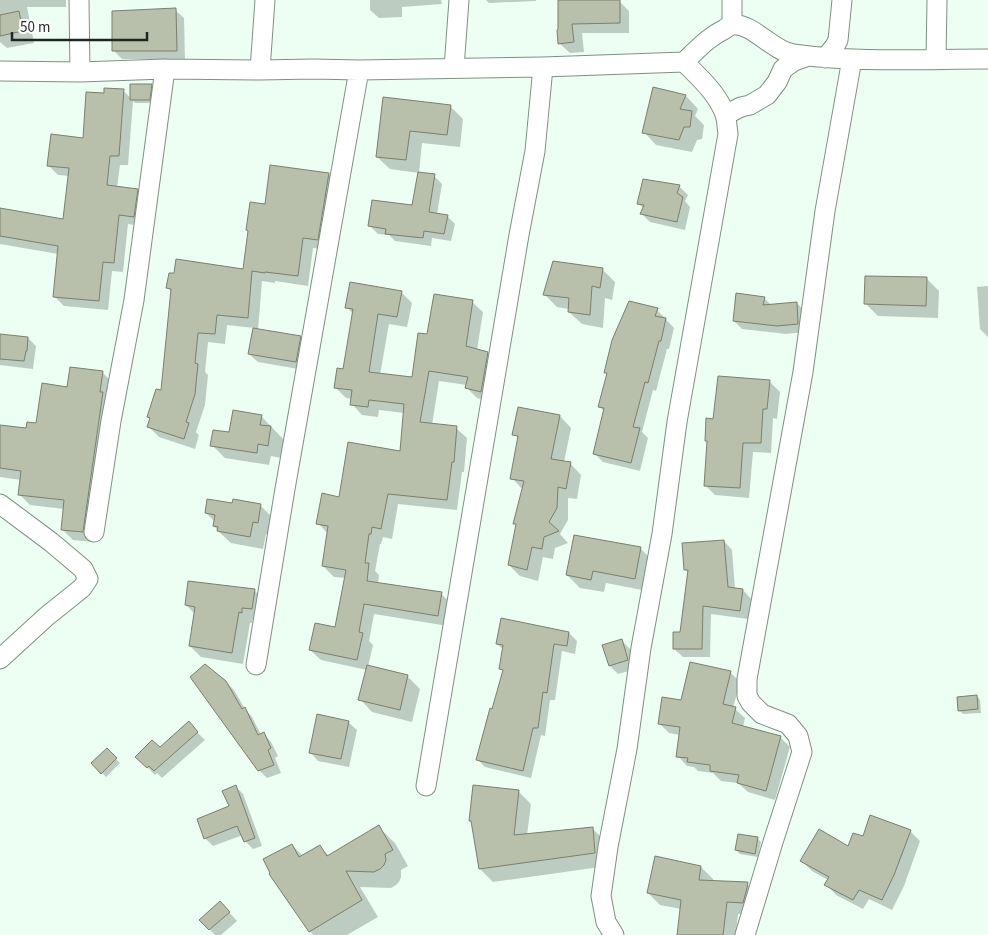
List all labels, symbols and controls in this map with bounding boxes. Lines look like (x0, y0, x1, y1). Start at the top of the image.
scale bar (12, 10, 148, 42)
text: 50 m (20, 17, 50, 38)

